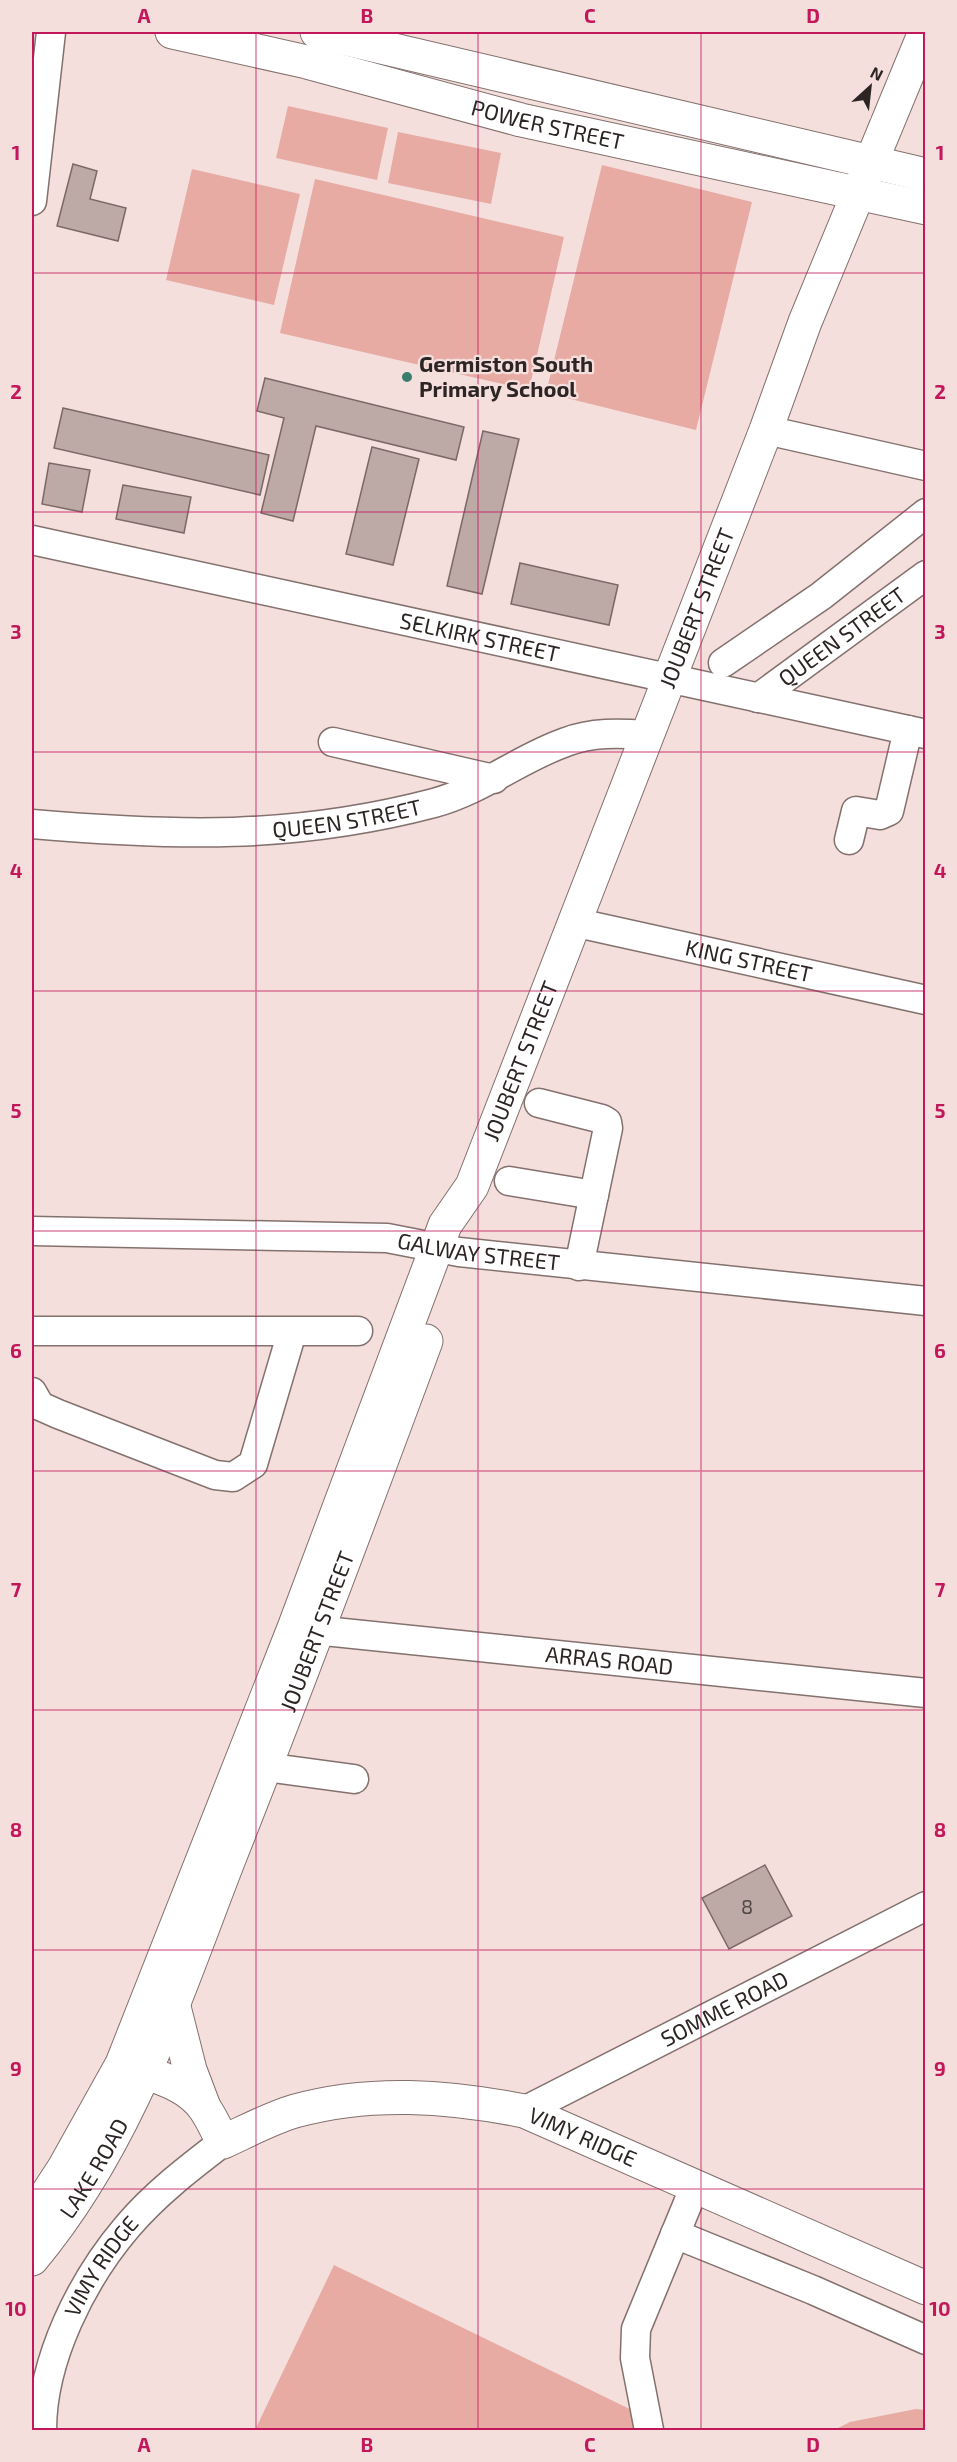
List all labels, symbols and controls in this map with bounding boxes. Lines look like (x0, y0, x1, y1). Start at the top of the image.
text: A (137, 3, 151, 27)
text: B (361, 3, 373, 27)
text: C (584, 3, 596, 27)
text: D (806, 3, 820, 27)
north arrow (840, 57, 900, 117)
text: N (868, 62, 887, 84)
street label: POWER STREET (469, 93, 627, 154)
text: 1 (12, 140, 20, 164)
text: 1 (936, 140, 944, 164)
place label: Germiston South Primary School (419, 350, 593, 402)
marker: Germiston South Primary School (400, 370, 414, 384)
text: 2 (10, 379, 22, 403)
text: 2 (934, 379, 946, 403)
street label: JOUBERT STREET (653, 524, 739, 692)
street label: QUEEN STREET (773, 581, 910, 692)
street label: SELKIRK STREET (398, 606, 562, 666)
text: 3 (10, 619, 22, 643)
text: 3 (934, 619, 946, 643)
street label: QUEEN STREET (271, 793, 424, 843)
text: 4 (10, 858, 23, 882)
text: 4 (934, 858, 947, 882)
street label: KING STREET (683, 933, 815, 987)
street label: JOUBERT STREET (477, 977, 563, 1145)
text: 5 (10, 1098, 22, 1122)
text: 5 (934, 1098, 946, 1122)
street label: GALWAY STREET (396, 1226, 562, 1275)
text: 6 (10, 1338, 22, 1362)
text: 6 (934, 1338, 946, 1362)
street label: JOUBERT STREET (274, 1547, 358, 1715)
text: 7 (11, 1577, 22, 1601)
text: 7 (935, 1577, 946, 1601)
street label: ARRAS ROAD (544, 1640, 675, 1679)
text: 8 (10, 1817, 22, 1841)
text: 8 (934, 1817, 946, 1841)
house number: 8 (741, 1894, 753, 1918)
street label: SOMME ROAD (656, 1965, 792, 2051)
text: 9 (10, 2056, 22, 2080)
text: 9 (934, 2056, 946, 2080)
street label: VIMY RIDGE (525, 2101, 641, 2171)
street label: LAKE ROAD (53, 2114, 132, 2223)
street label: VIMY RIDGE (58, 2210, 143, 2320)
text: 10 (5, 2296, 27, 2320)
text: 10 (929, 2296, 951, 2320)
text: A (137, 2432, 151, 2456)
text: B (361, 2432, 373, 2456)
text: C (584, 2432, 596, 2456)
text: D (806, 2432, 820, 2456)

